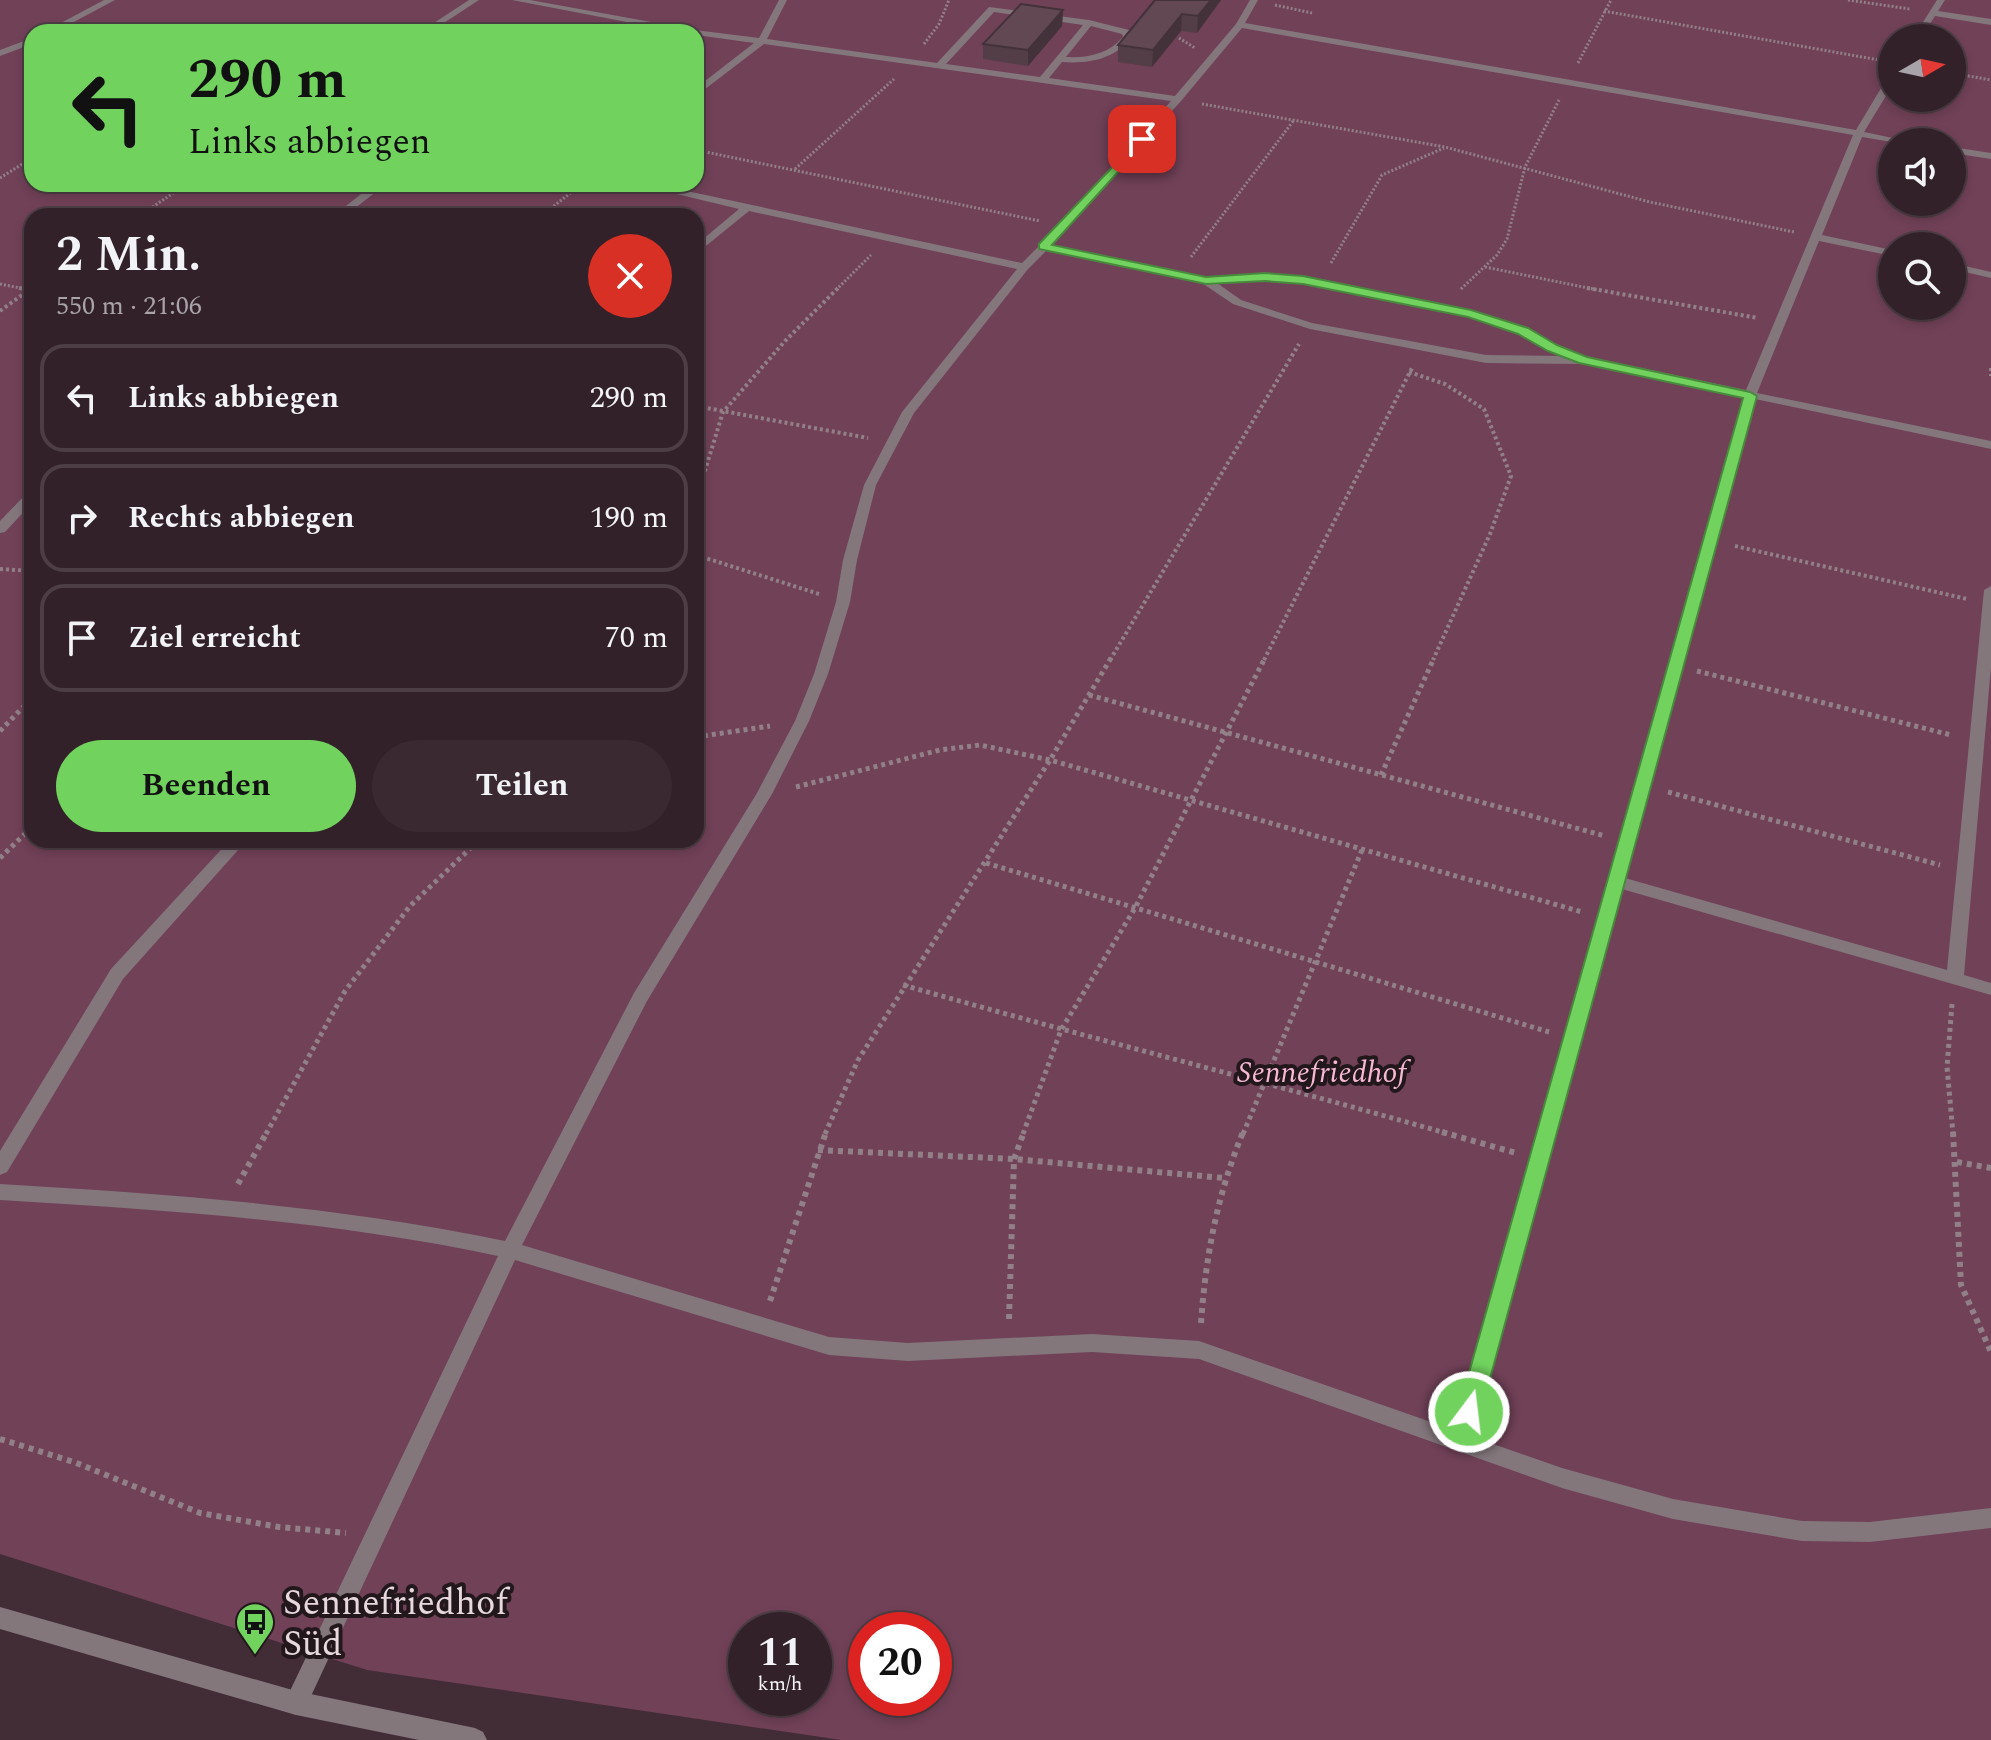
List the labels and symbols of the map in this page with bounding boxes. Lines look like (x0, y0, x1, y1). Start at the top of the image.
north arrow (1878, 24, 1966, 112)
pin (1108, 105, 1176, 173)
park label: Sennefriedhof (1237, 1050, 1411, 1096)
position arrow (1427, 1370, 1511, 1454)
place label: Sennefriedhof Süd (283, 1576, 510, 1672)
bus stop icon: Sennefriedhof Süd (234, 1601, 276, 1656)
speed limit sign: 20 (848, 1612, 952, 1716)

